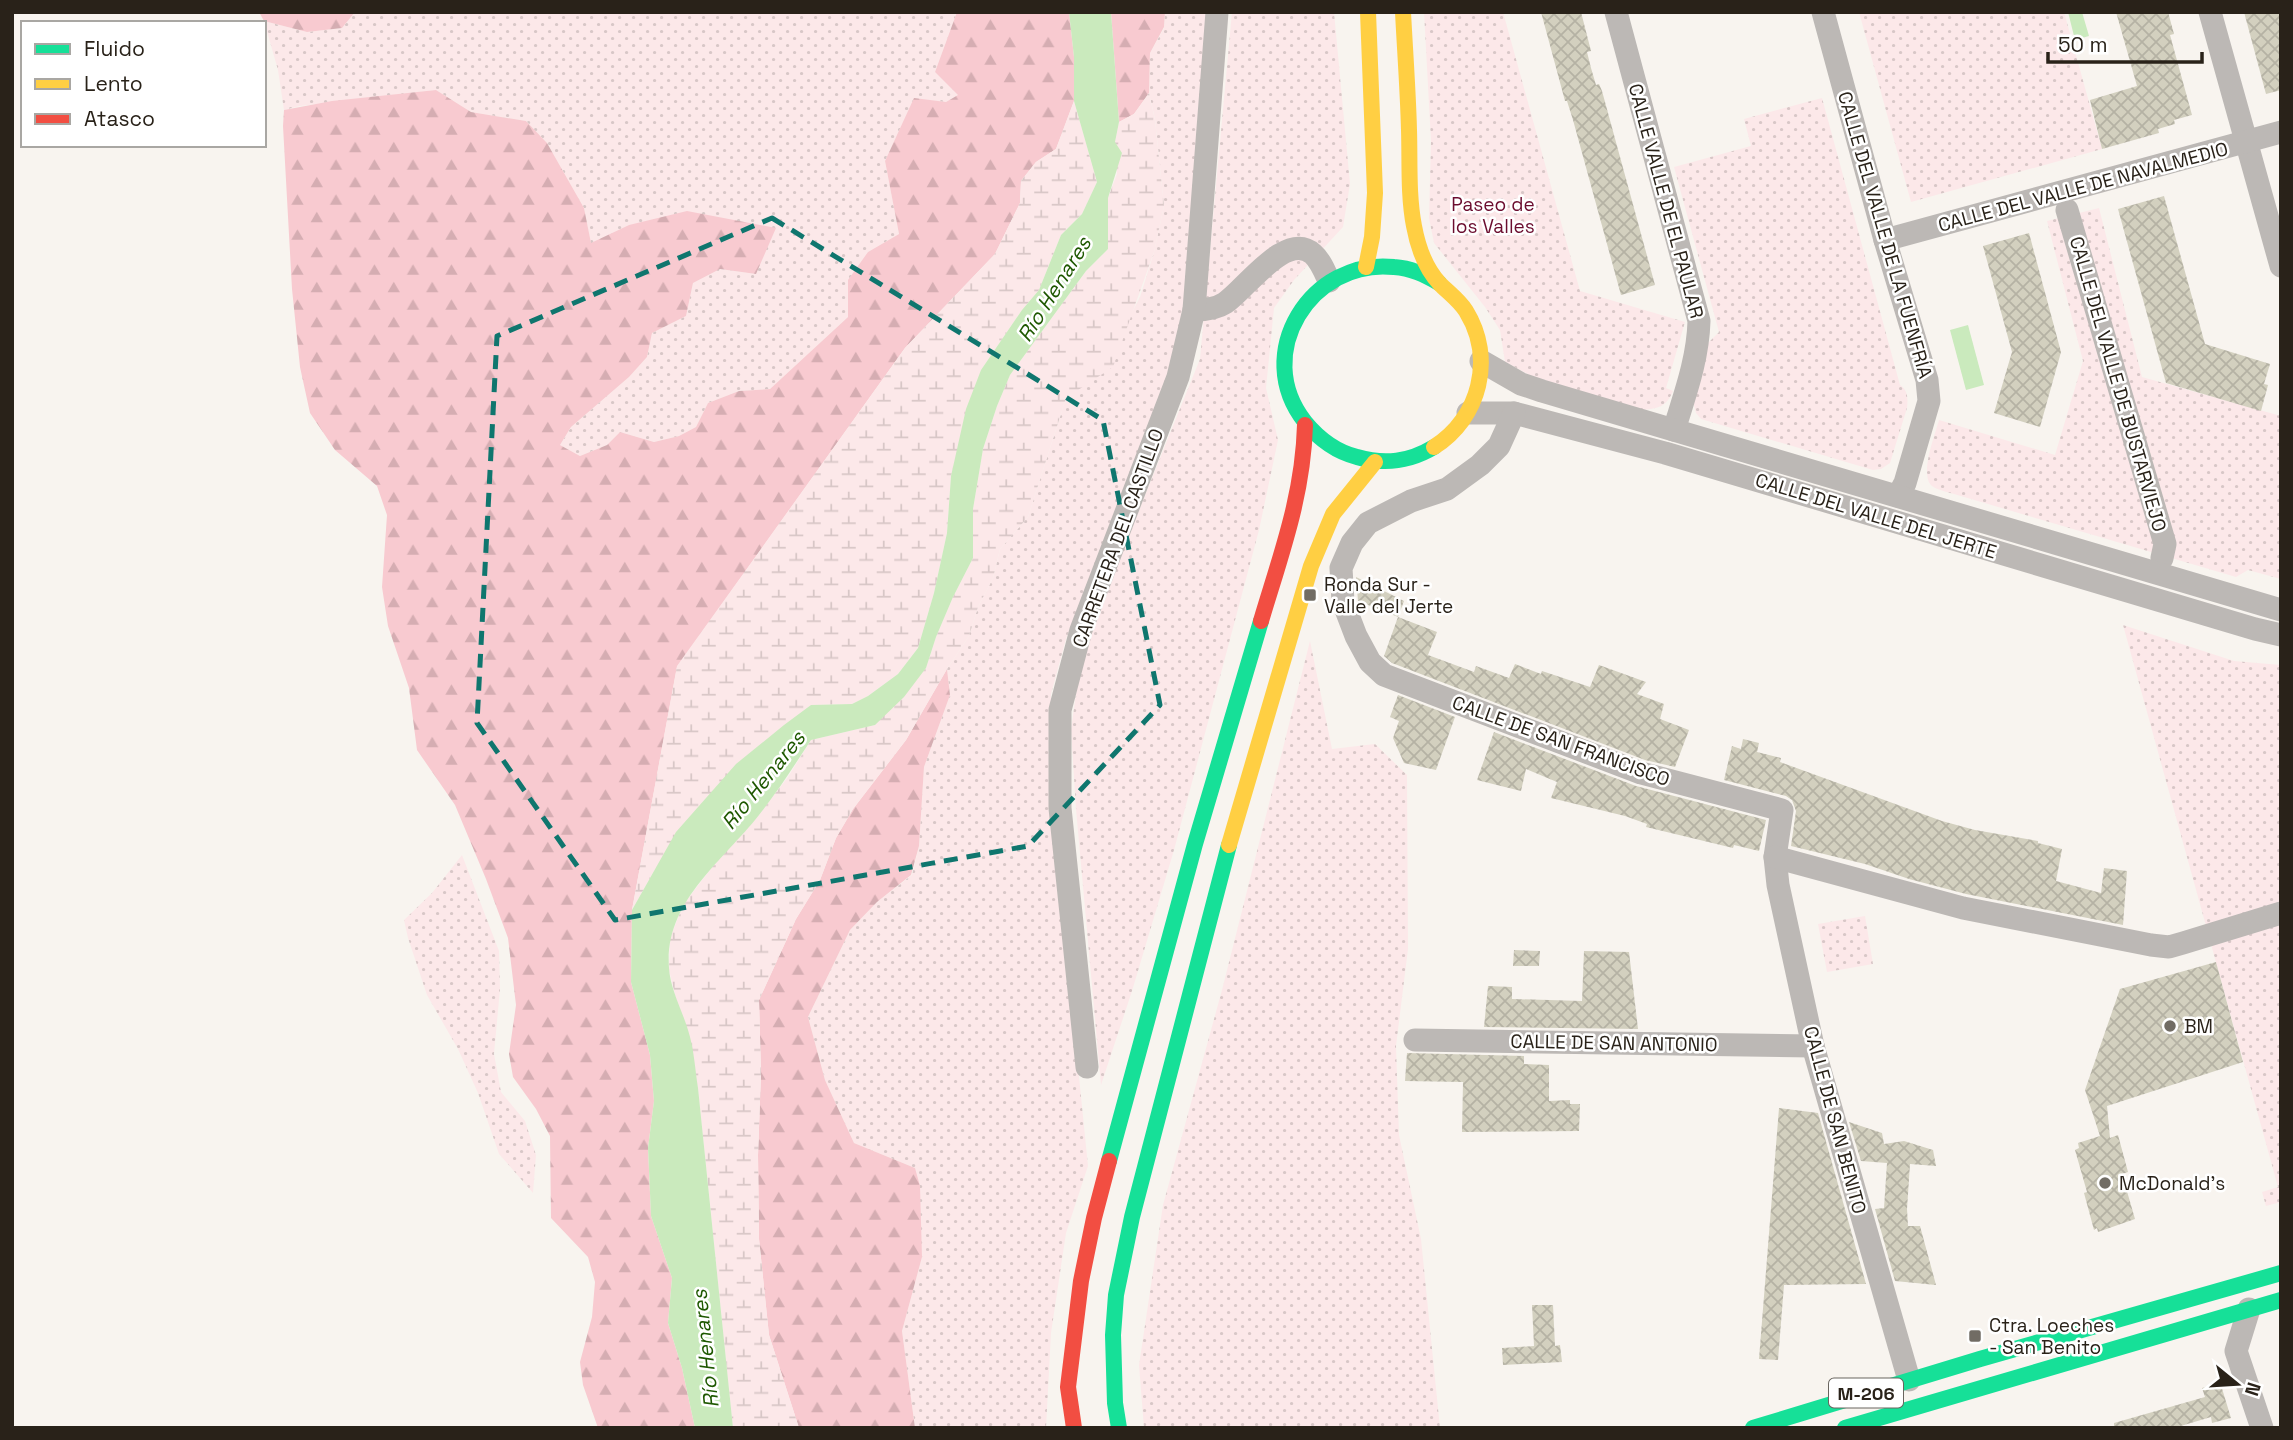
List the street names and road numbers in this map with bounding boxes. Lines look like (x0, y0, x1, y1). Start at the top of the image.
street label: CALLE VALLE DE EL PAULAR (1623, 81, 1709, 321)
street label: CALLE DEL VALLE DE LA FUENFRÍA (1832, 89, 1938, 381)
street label: CALLE DEL VALLE DE NAVALMEDIO (1935, 136, 2231, 238)
street label: CALLE DEL VALLE DE BUSTARVIEJO (2064, 233, 2172, 535)
street label: CARRETERA DEL CASTILLO (1067, 425, 1169, 651)
street label: CALLE DEL VALLE DEL JERTE (1752, 467, 2000, 565)
street label: CALLE DE SAN FRANCISCO (1449, 690, 1673, 792)
street label: CALLE DE SAN BENITO (1798, 1023, 1872, 1217)
street label: CALLE DE SAN ANTONIO (1510, 1029, 1718, 1057)
road number: M-206 (1829, 1378, 1903, 1408)

